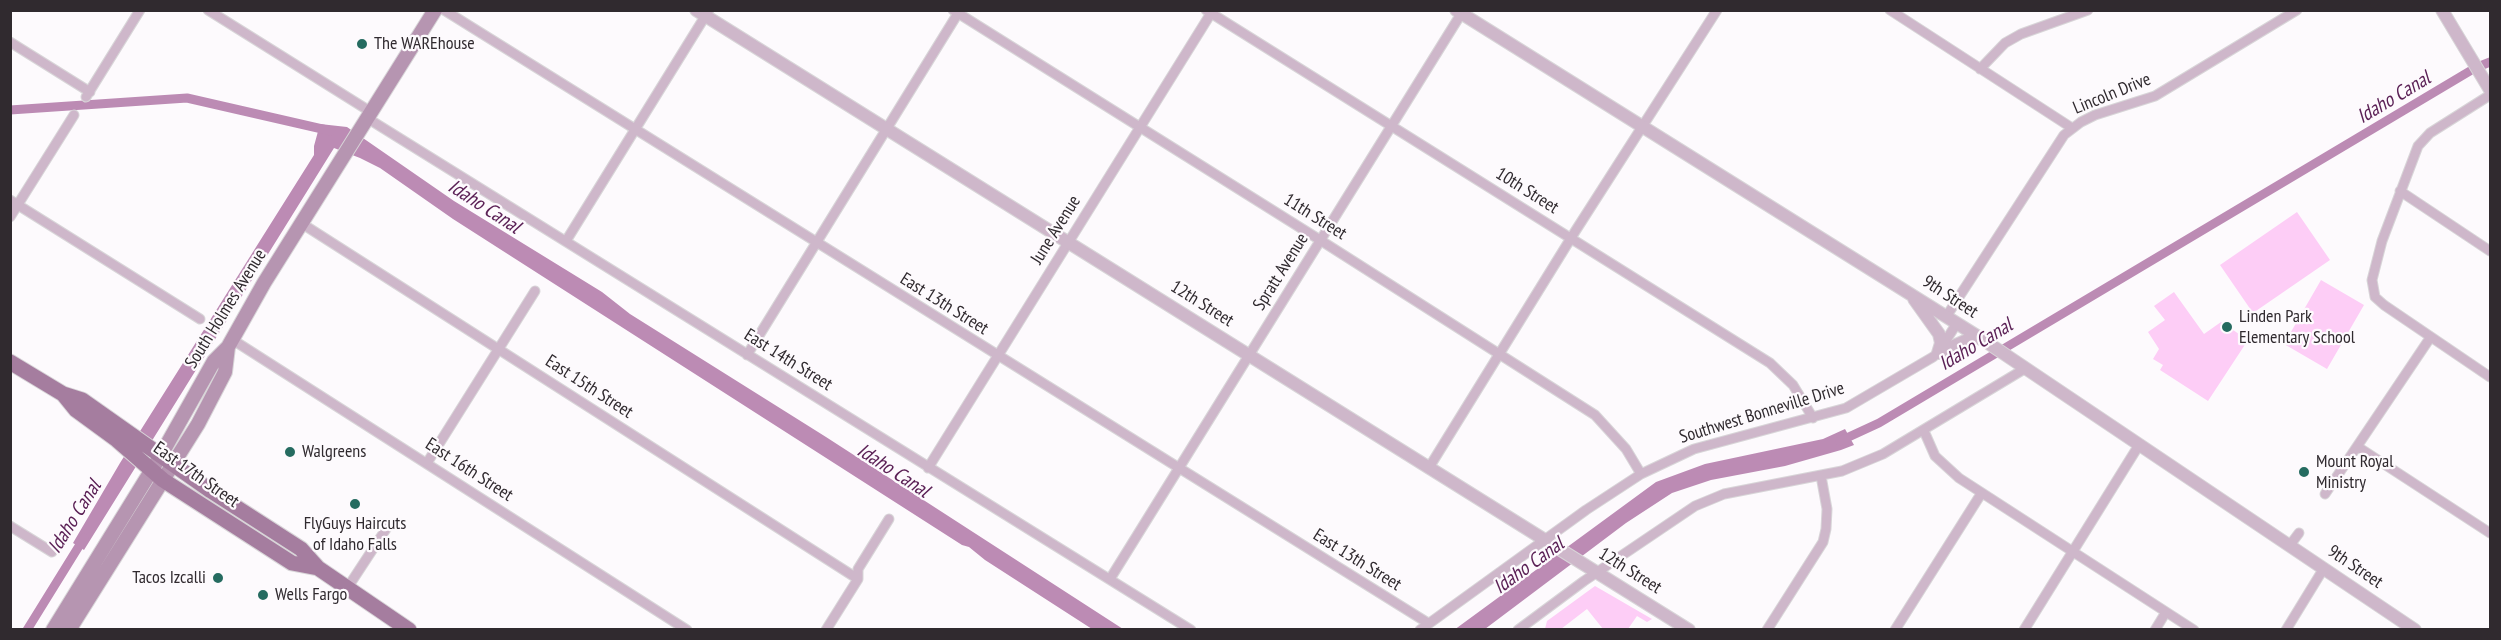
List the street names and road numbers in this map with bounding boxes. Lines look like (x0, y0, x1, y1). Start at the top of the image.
street label: Lincoln Drive (2070, 69, 2154, 119)
street label: 10th Street (1492, 163, 1562, 219)
street label: 11th Street (1280, 189, 1350, 245)
street label: June Avenue (1026, 192, 1086, 268)
street label: Spratt Avenue (1249, 229, 1313, 315)
street label: South Holmes Avenue (181, 246, 271, 372)
street label: East 13th Street (896, 268, 992, 340)
street label: 9th Street (1918, 271, 1982, 323)
street label: 12th Street (1167, 276, 1237, 332)
street label: East 14th Street (740, 324, 836, 396)
street label: East 15th Street (541, 351, 637, 423)
street label: Southwest Bonneville Drive (1677, 378, 1847, 448)
street label: East 16th Street (421, 434, 517, 506)
street label: East 17th Street (149, 438, 243, 512)
street label: East 13th Street (1309, 524, 1405, 596)
street label: 9th Street (2323, 541, 2387, 593)
street label: 12th Street (1595, 543, 1665, 599)

